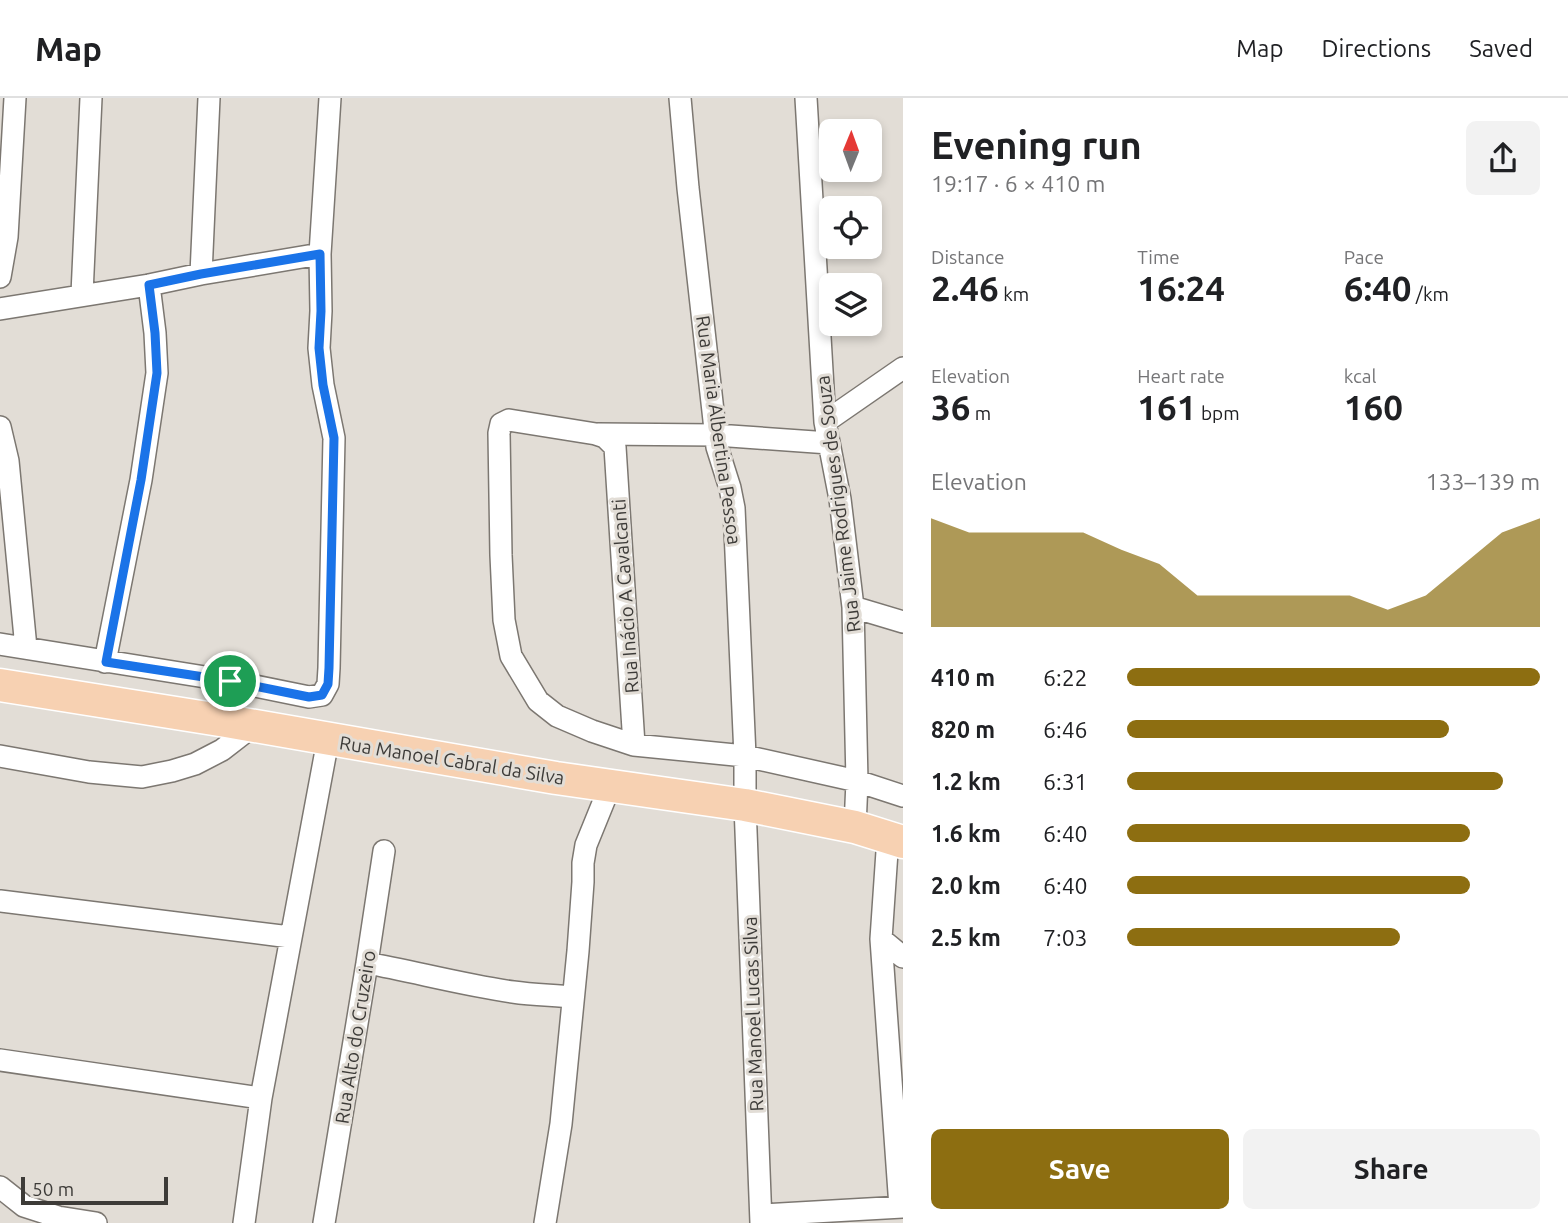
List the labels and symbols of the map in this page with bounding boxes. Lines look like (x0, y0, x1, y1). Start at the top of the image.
north arrow (819, 119, 882, 182)
street label: Rua Maria Albertina Pessoa (692, 314, 746, 546)
street label: Rua Jaime Rodrigues de Souza (811, 374, 865, 634)
street label: Rua Inácio A Cavalcanti (607, 498, 643, 694)
pin (200, 651, 260, 711)
street label: Rua Manoel Cabral da Silva (338, 731, 566, 789)
street label: Rua Manoel Lucas Silva (739, 916, 767, 1112)
street label: Rua Alto do Cruzeiro (330, 949, 380, 1125)
scale bar (21, 1174, 168, 1206)

